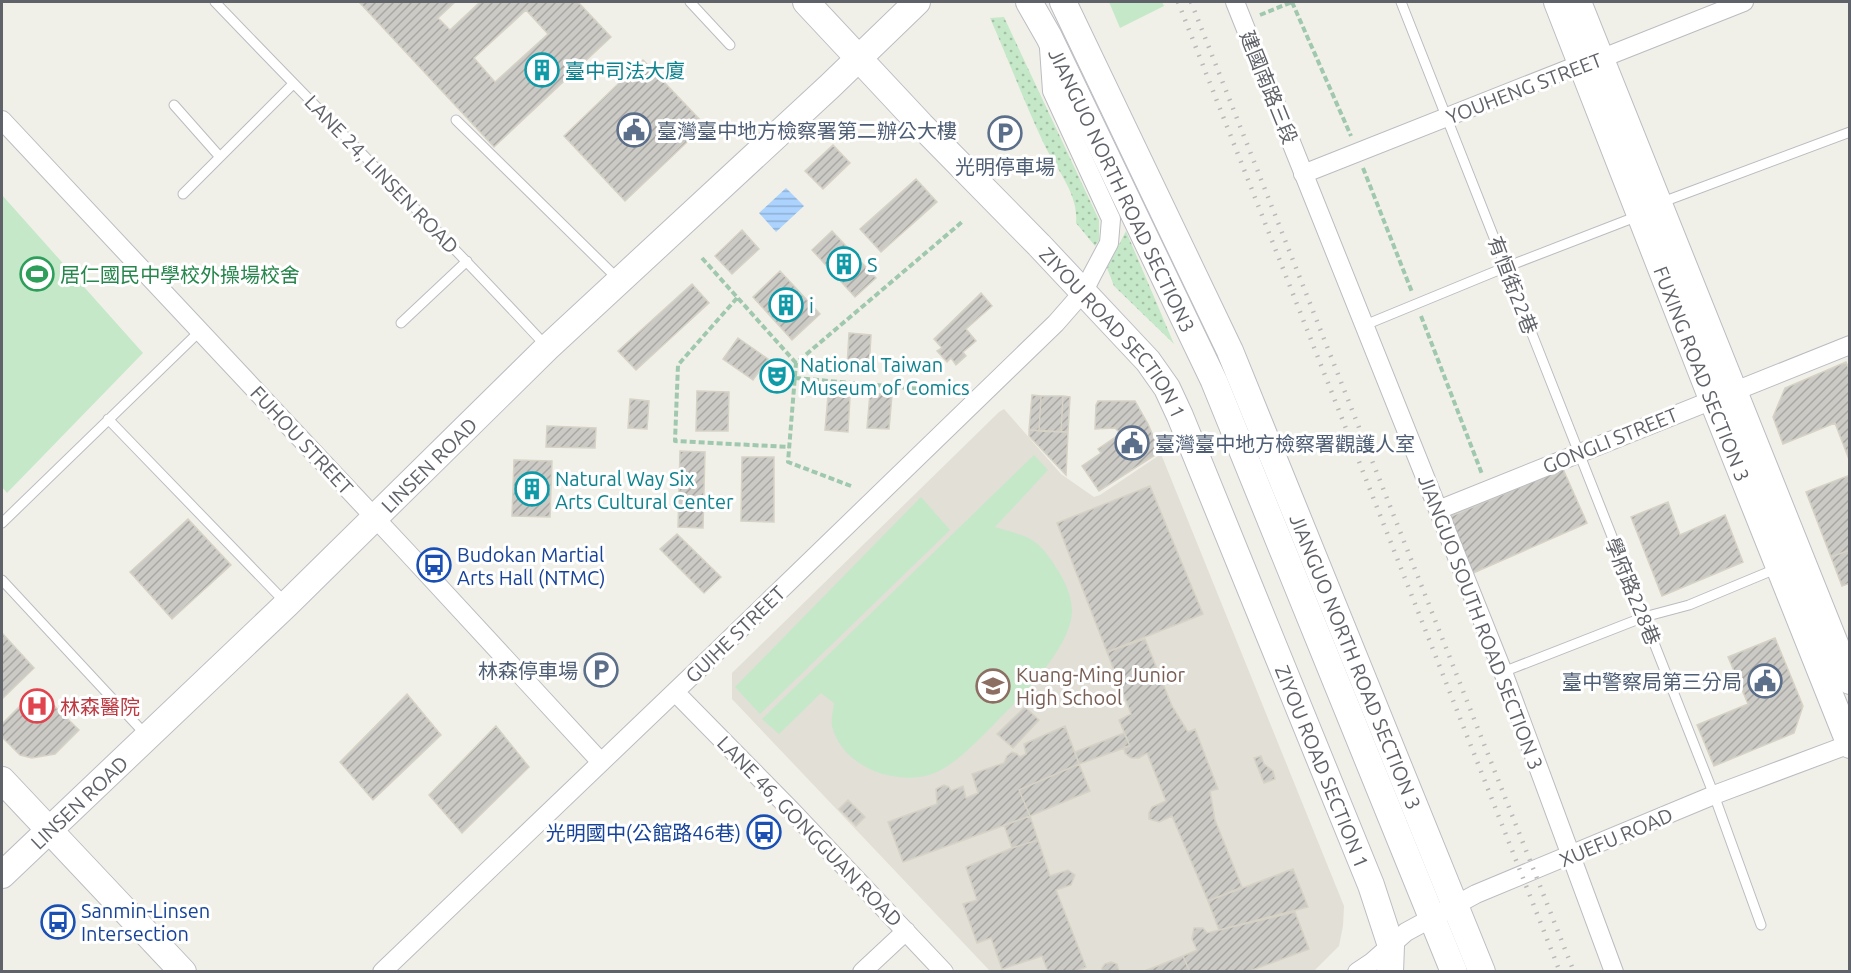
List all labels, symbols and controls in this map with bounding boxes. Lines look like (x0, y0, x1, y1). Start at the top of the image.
street label: 建國南路三段 (1236, 27, 1302, 147)
street label: JIANGUO NORTH ROAD SECTION3 (1045, 44, 1200, 336)
street label: YOUHENG STREET (1443, 48, 1605, 128)
building icon: 臺中司法大廈 (524, 52, 560, 88)
place label: 臺中司法大廈 (565, 59, 685, 82)
street label: LANE 24, LINSEN ROAD (300, 90, 464, 258)
public building icon: 臺灣臺中地方檢察署第二辦公大樓 (616, 112, 652, 148)
parking icon: 光明停車場 (987, 115, 1023, 151)
place label: 臺灣臺中地方檢察署第二辦公大樓 (657, 119, 957, 142)
place label: 光明停車場 (955, 155, 1055, 178)
street label: 有恒街22巷 (1484, 233, 1542, 337)
street label: ZIYOU ROAD SECTION 1 (1035, 242, 1191, 421)
building icon: S (826, 246, 862, 282)
place label: S (867, 253, 877, 276)
sports icon: 居仁國民中學校外操場校舍 (19, 256, 55, 292)
place label: 居仁國民中學校外操場校舍 (60, 263, 300, 286)
street label: FUXING ROAD SECTION 3 (1650, 263, 1755, 484)
building icon: i (768, 287, 804, 323)
place label: i (809, 294, 814, 317)
place label: National Taiwan Museum of Comics (800, 353, 970, 399)
theatre icon: National Taiwan Museum of Comics (759, 358, 795, 394)
street label: FUHOU STREET (246, 381, 358, 499)
street label: GONGLI STREET (1539, 402, 1681, 478)
street label: LINSEN ROAD (376, 412, 481, 517)
public building icon: 臺灣臺中地方檢察署觀護人室 (1114, 425, 1150, 461)
place label: 臺灣臺中地方檢察署觀護人室 (1155, 432, 1415, 455)
place label: Natural Way Six Arts Cultural Center (555, 467, 734, 513)
building icon: Natural Way Six Arts Cultural Center (514, 471, 550, 507)
street label: JIANGUO SOUTH ROAD SECTION 3 (1414, 471, 1548, 773)
street label: JIANGUO NORTH ROAD SECTION 3 (1286, 510, 1426, 813)
street label: 學府路228巷 (1601, 534, 1665, 648)
place label: Budokan Martial Arts Hall (NTMC) (457, 543, 606, 589)
bus stop icon: Budokan Martial Arts Hall (NTMC) (416, 547, 452, 583)
street label: GUIHE STREET (680, 581, 790, 687)
parking icon: 林森停車場 (583, 652, 619, 688)
place label: 林森停車場 (478, 659, 578, 682)
street label: ZIYOU ROAD SECTION 1 (1271, 662, 1374, 871)
place label: Kuang-Ming Junior High School (1016, 663, 1185, 709)
public building icon: 臺中警察局第三分局 (1747, 663, 1783, 699)
school or university icon: Kuang-Ming Junior High School (975, 668, 1011, 704)
place label: 臺中警察局第三分局 (1562, 670, 1742, 693)
hospital icon: 林森醫院 (19, 688, 55, 724)
place label: 林森醫院 (60, 695, 140, 718)
street label: LANE 46, GONGGUAN ROAD (713, 731, 907, 931)
street label: LINSEN ROAD (26, 751, 132, 853)
street label: XUEFU ROAD (1556, 803, 1676, 871)
bus stop icon: 光明國中(公館路46巷) (746, 814, 782, 850)
place label: 光明國中(公館路46巷) (546, 821, 741, 844)
place label: Sanmin-Linsen Intersection (81, 899, 210, 945)
bus stop icon: Sanmin-Linsen Intersection (40, 904, 76, 940)

